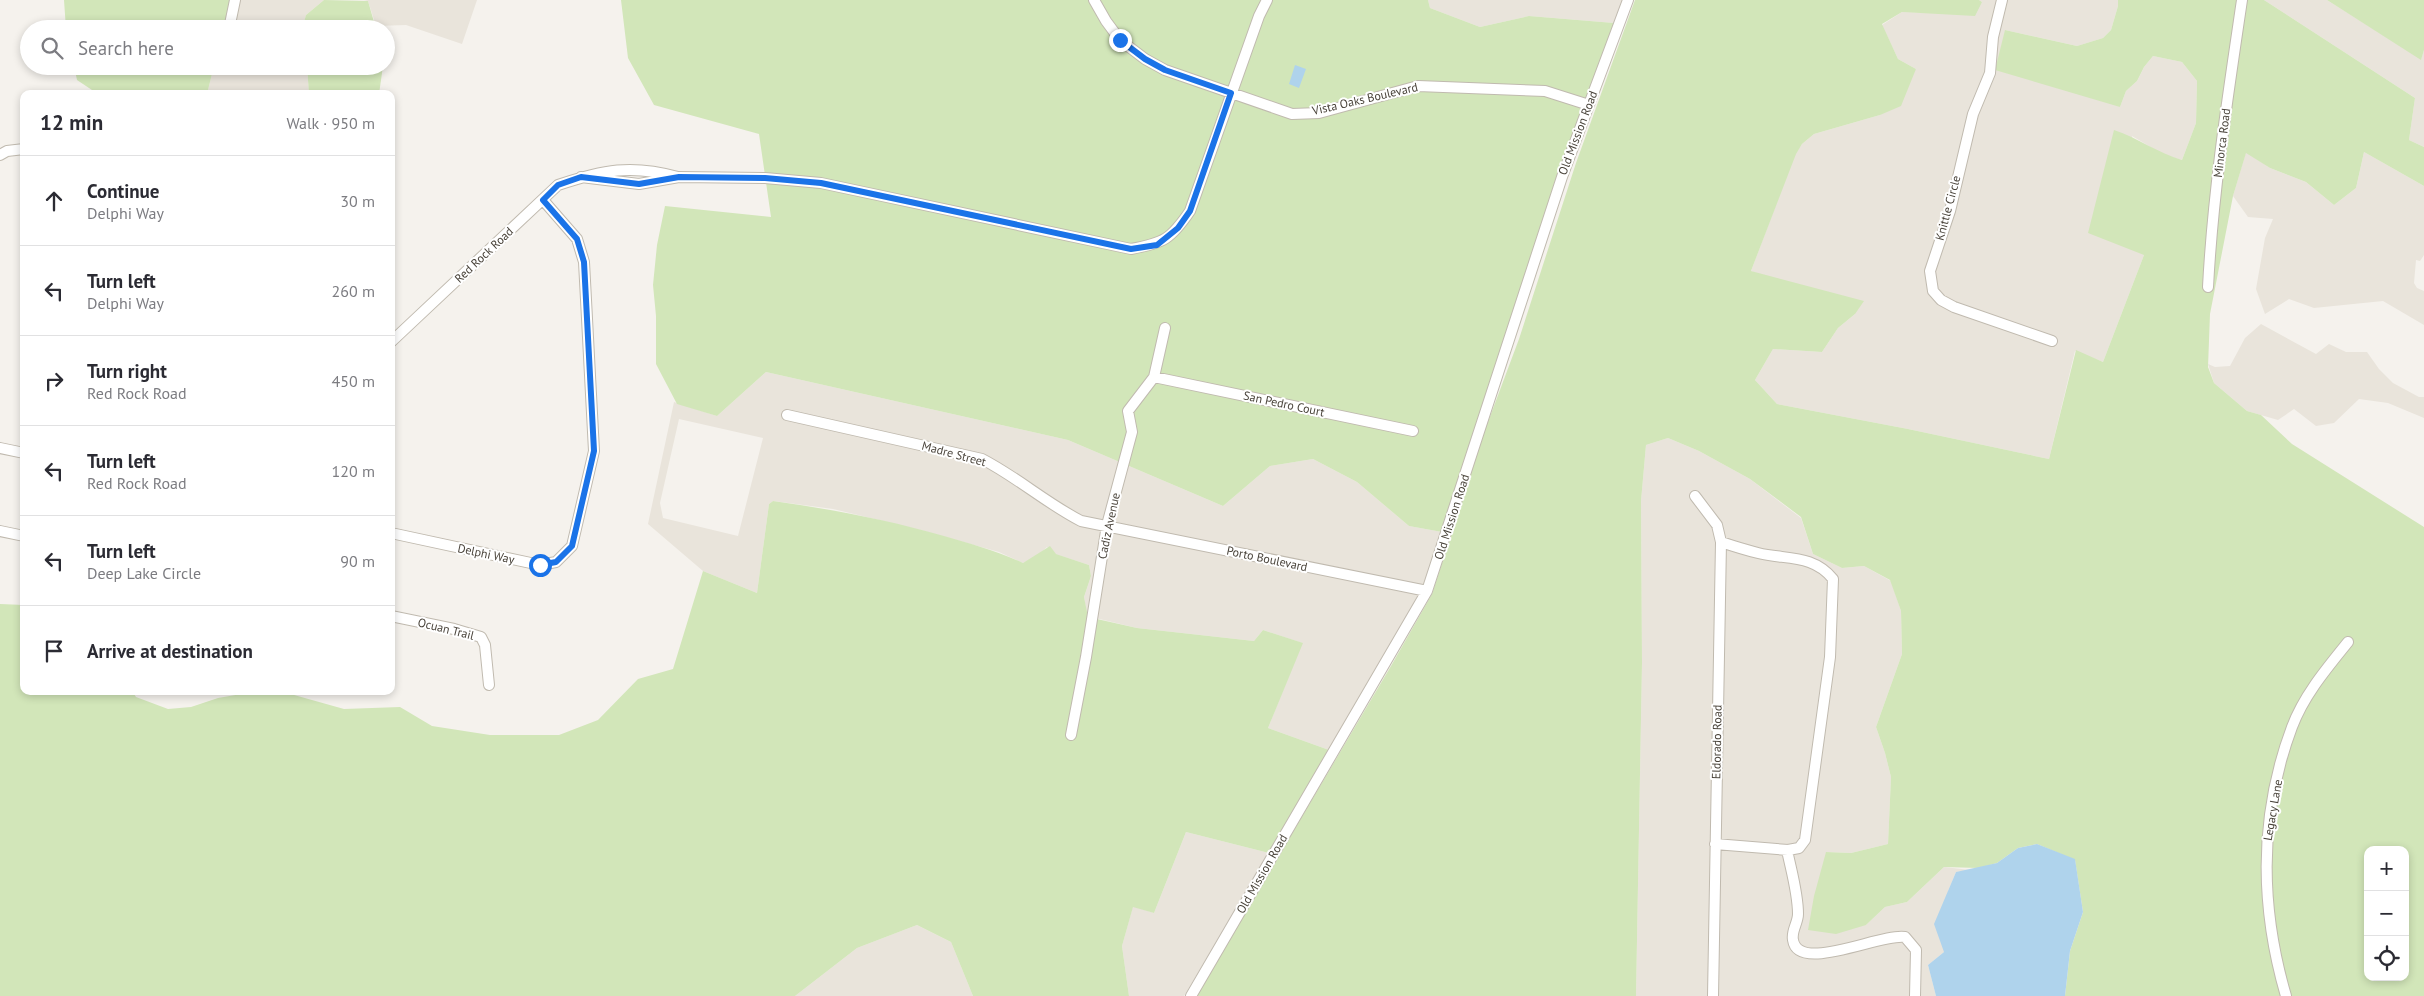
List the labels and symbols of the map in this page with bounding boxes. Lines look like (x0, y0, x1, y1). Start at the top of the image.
route end (1109, 29, 1132, 52)
street label: Vista Oaks Boulevard (1310, 79, 1419, 118)
street label: Old Mission Road (1555, 89, 1600, 177)
street label: Minorca Road (2210, 107, 2233, 178)
street label: Knittle Circle (1932, 174, 1963, 242)
street label: Red Rock Road (451, 224, 516, 286)
street label: San Pedro Court (1242, 388, 1326, 419)
street label: Madre Street (920, 438, 988, 469)
street label: Old Mission Road (1431, 472, 1472, 561)
street label: Cadiz Avenue (1094, 491, 1123, 561)
street label: Delphi Way (456, 540, 516, 567)
street label: Porto Boulevard (1225, 543, 1309, 574)
route start (529, 554, 552, 577)
street label: Ocuan Trail (416, 614, 476, 643)
street label: Eldorado Road (1708, 705, 1725, 779)
street label: Legacy Lane (2260, 778, 2285, 842)
street label: Old Mission Road (1233, 831, 1290, 916)

